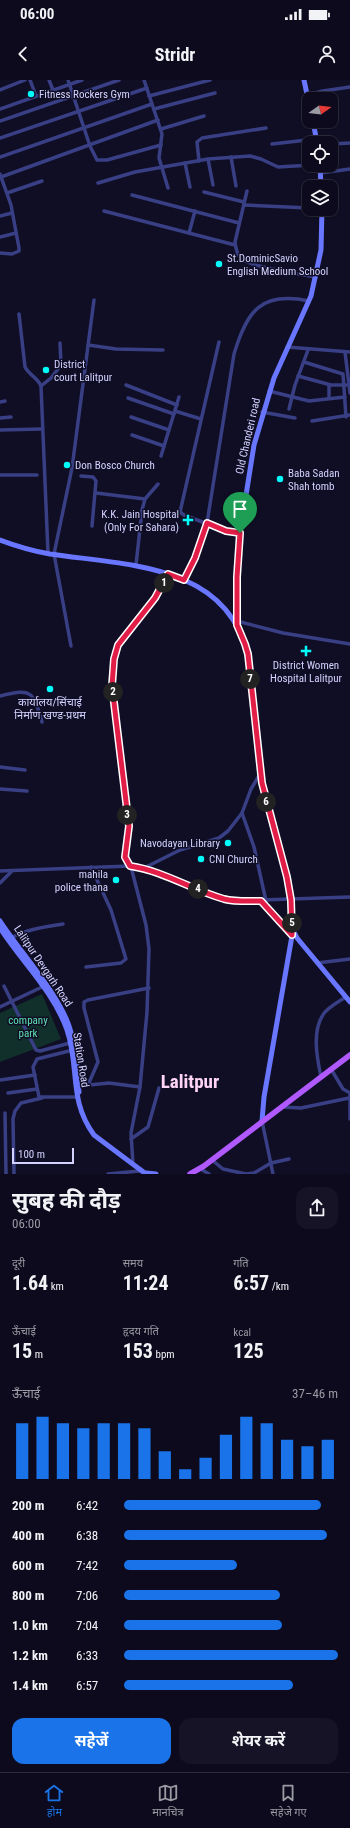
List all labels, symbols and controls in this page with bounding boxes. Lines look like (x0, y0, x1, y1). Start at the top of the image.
text: 06:00 (20, 5, 54, 23)
icon: back (12, 43, 34, 65)
icon: person (316, 43, 338, 65)
text: Stridr (155, 44, 195, 65)
place label: Fitness Rockers Gym (39, 88, 130, 101)
marker: Fitness Rockers Gym (26, 89, 36, 99)
north arrow (302, 92, 338, 128)
map controls (302, 92, 338, 216)
button: locate (302, 136, 338, 172)
button: layers (302, 180, 338, 216)
place label: St.DominicSavio English Medium School (227, 252, 328, 278)
marker: St.DominicSavio English Medium School (214, 259, 224, 269)
place label: District court Lalitpur (54, 358, 113, 384)
marker: District court Lalitpur (41, 365, 51, 375)
street label: Old Chanderi road (233, 397, 263, 475)
place label: Don Bosco Church (75, 459, 155, 472)
marker: Don Bosco Church (62, 460, 72, 470)
place label: Baba Sadan Shah tomb (288, 467, 340, 493)
marker: Baba Sadan Shah tomb (275, 474, 285, 484)
pin (223, 492, 257, 533)
icon: arrive (229, 498, 251, 520)
place label: K.K. Jain Hospital (Only For Sahara) (101, 508, 179, 534)
marker: K.K. Jain Hospital (Only For Sahara) (182, 514, 194, 526)
pin: 1 (154, 573, 174, 593)
text: 1 (161, 576, 167, 589)
marker: District Women Hospital Lalitpur (300, 645, 312, 657)
place label: District Women Hospital Lalitpur (270, 659, 343, 685)
pin: 7 (240, 669, 260, 689)
text: 7 (247, 672, 253, 685)
pin: 2 (103, 682, 123, 702)
marker: कार्यालय/सिंचाई निर्माण खण्ड-प्रथम (45, 684, 55, 694)
text: 2 (110, 685, 116, 698)
place label: कार्यालय/सिंचाई निर्माण खण्ड-प्रथम (14, 696, 86, 722)
pin: 6 (256, 792, 276, 812)
text: 6 (263, 795, 269, 808)
pin: 3 (117, 805, 137, 825)
text: 3 (124, 808, 130, 821)
place label: Navodayan Library (140, 837, 220, 850)
marker: Navodayan Library (223, 838, 233, 848)
place label: CNI Church (209, 853, 258, 866)
marker: CNI Church (196, 854, 206, 864)
place label: mahila police thana (55, 868, 108, 894)
marker: mahila police thana (111, 875, 121, 885)
pin: 4 (188, 879, 208, 899)
text: 4 (195, 882, 201, 895)
pin: 5 (282, 913, 302, 933)
text: 5 (289, 916, 295, 929)
street label: Lalitpur Devgarh Road (11, 923, 75, 1009)
park label: company park (8, 1014, 48, 1040)
street label: Station Road (70, 1032, 92, 1088)
district label: Lalitpur (161, 1070, 219, 1093)
scale bar (12, 1146, 74, 1165)
text: 100 m (18, 1148, 45, 1161)
button: share (296, 1187, 338, 1229)
text: सुबह की दौड़ (12, 1188, 121, 1213)
text: 06:00 (12, 1216, 41, 1231)
text: दूरी (12, 1257, 25, 1270)
text: समय (123, 1257, 143, 1270)
text: गति (233, 1257, 249, 1270)
text: 1.64 (12, 1271, 48, 1295)
text: 11:24 (123, 1271, 169, 1295)
text: 6:57 (233, 1271, 269, 1295)
text: km (48, 1280, 64, 1293)
text: /km (269, 1280, 289, 1293)
text: ऊँचाई (12, 1325, 36, 1338)
text: हृदय गति (123, 1325, 159, 1338)
text: kcal (233, 1326, 251, 1339)
text: 15 (12, 1339, 32, 1363)
text: 153 (123, 1339, 153, 1363)
text: 125 (233, 1339, 264, 1363)
text: m (32, 1348, 43, 1361)
text: bpm (153, 1348, 175, 1361)
text: ऊँचाई (12, 1386, 40, 1401)
text: 37–46 m (292, 1386, 338, 1401)
text: 200 m (12, 1498, 44, 1513)
text: 6:42 (76, 1498, 98, 1513)
text: 400 m (12, 1528, 44, 1543)
text: 6:38 (76, 1528, 98, 1543)
text: 600 m (12, 1558, 44, 1573)
text: 7:42 (76, 1558, 98, 1573)
text: 800 m (12, 1588, 44, 1603)
text: 7:06 (76, 1588, 98, 1603)
text: 1.0 km (12, 1618, 48, 1633)
text: 7:04 (76, 1618, 98, 1633)
text: 1.2 km (12, 1648, 48, 1663)
text: 6:33 (76, 1648, 98, 1663)
text: 1.4 km (12, 1678, 48, 1693)
text: 6:57 (76, 1678, 98, 1693)
button: सहेजें (12, 1718, 171, 1764)
button: शेयर करें (179, 1718, 338, 1764)
tab: होम (43, 1782, 65, 1820)
tab: मानचित्र (152, 1782, 184, 1820)
tab: सहेजे गए (270, 1782, 307, 1820)

